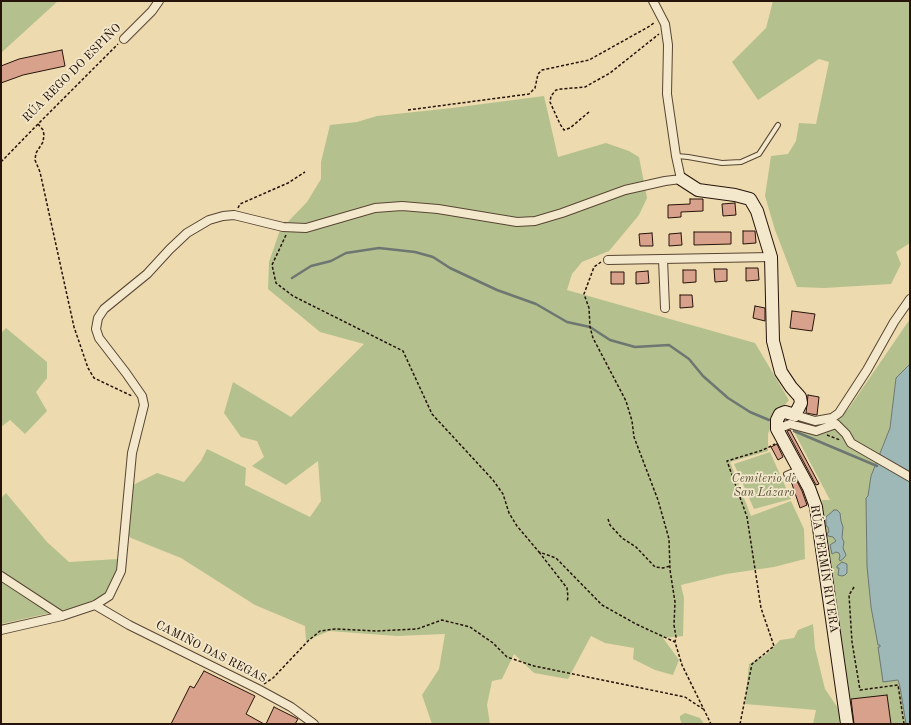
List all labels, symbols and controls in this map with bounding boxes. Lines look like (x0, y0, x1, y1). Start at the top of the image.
street label: RÚA REGO DO ESPIÑO (20, 21, 124, 125)
park label: Cemiterio de San Lázaro (732, 472, 796, 500)
street label: RÚA FERMÍN RIVERA (807, 504, 841, 634)
street label: CAMIÑO DAS REGAS (153, 618, 269, 686)

